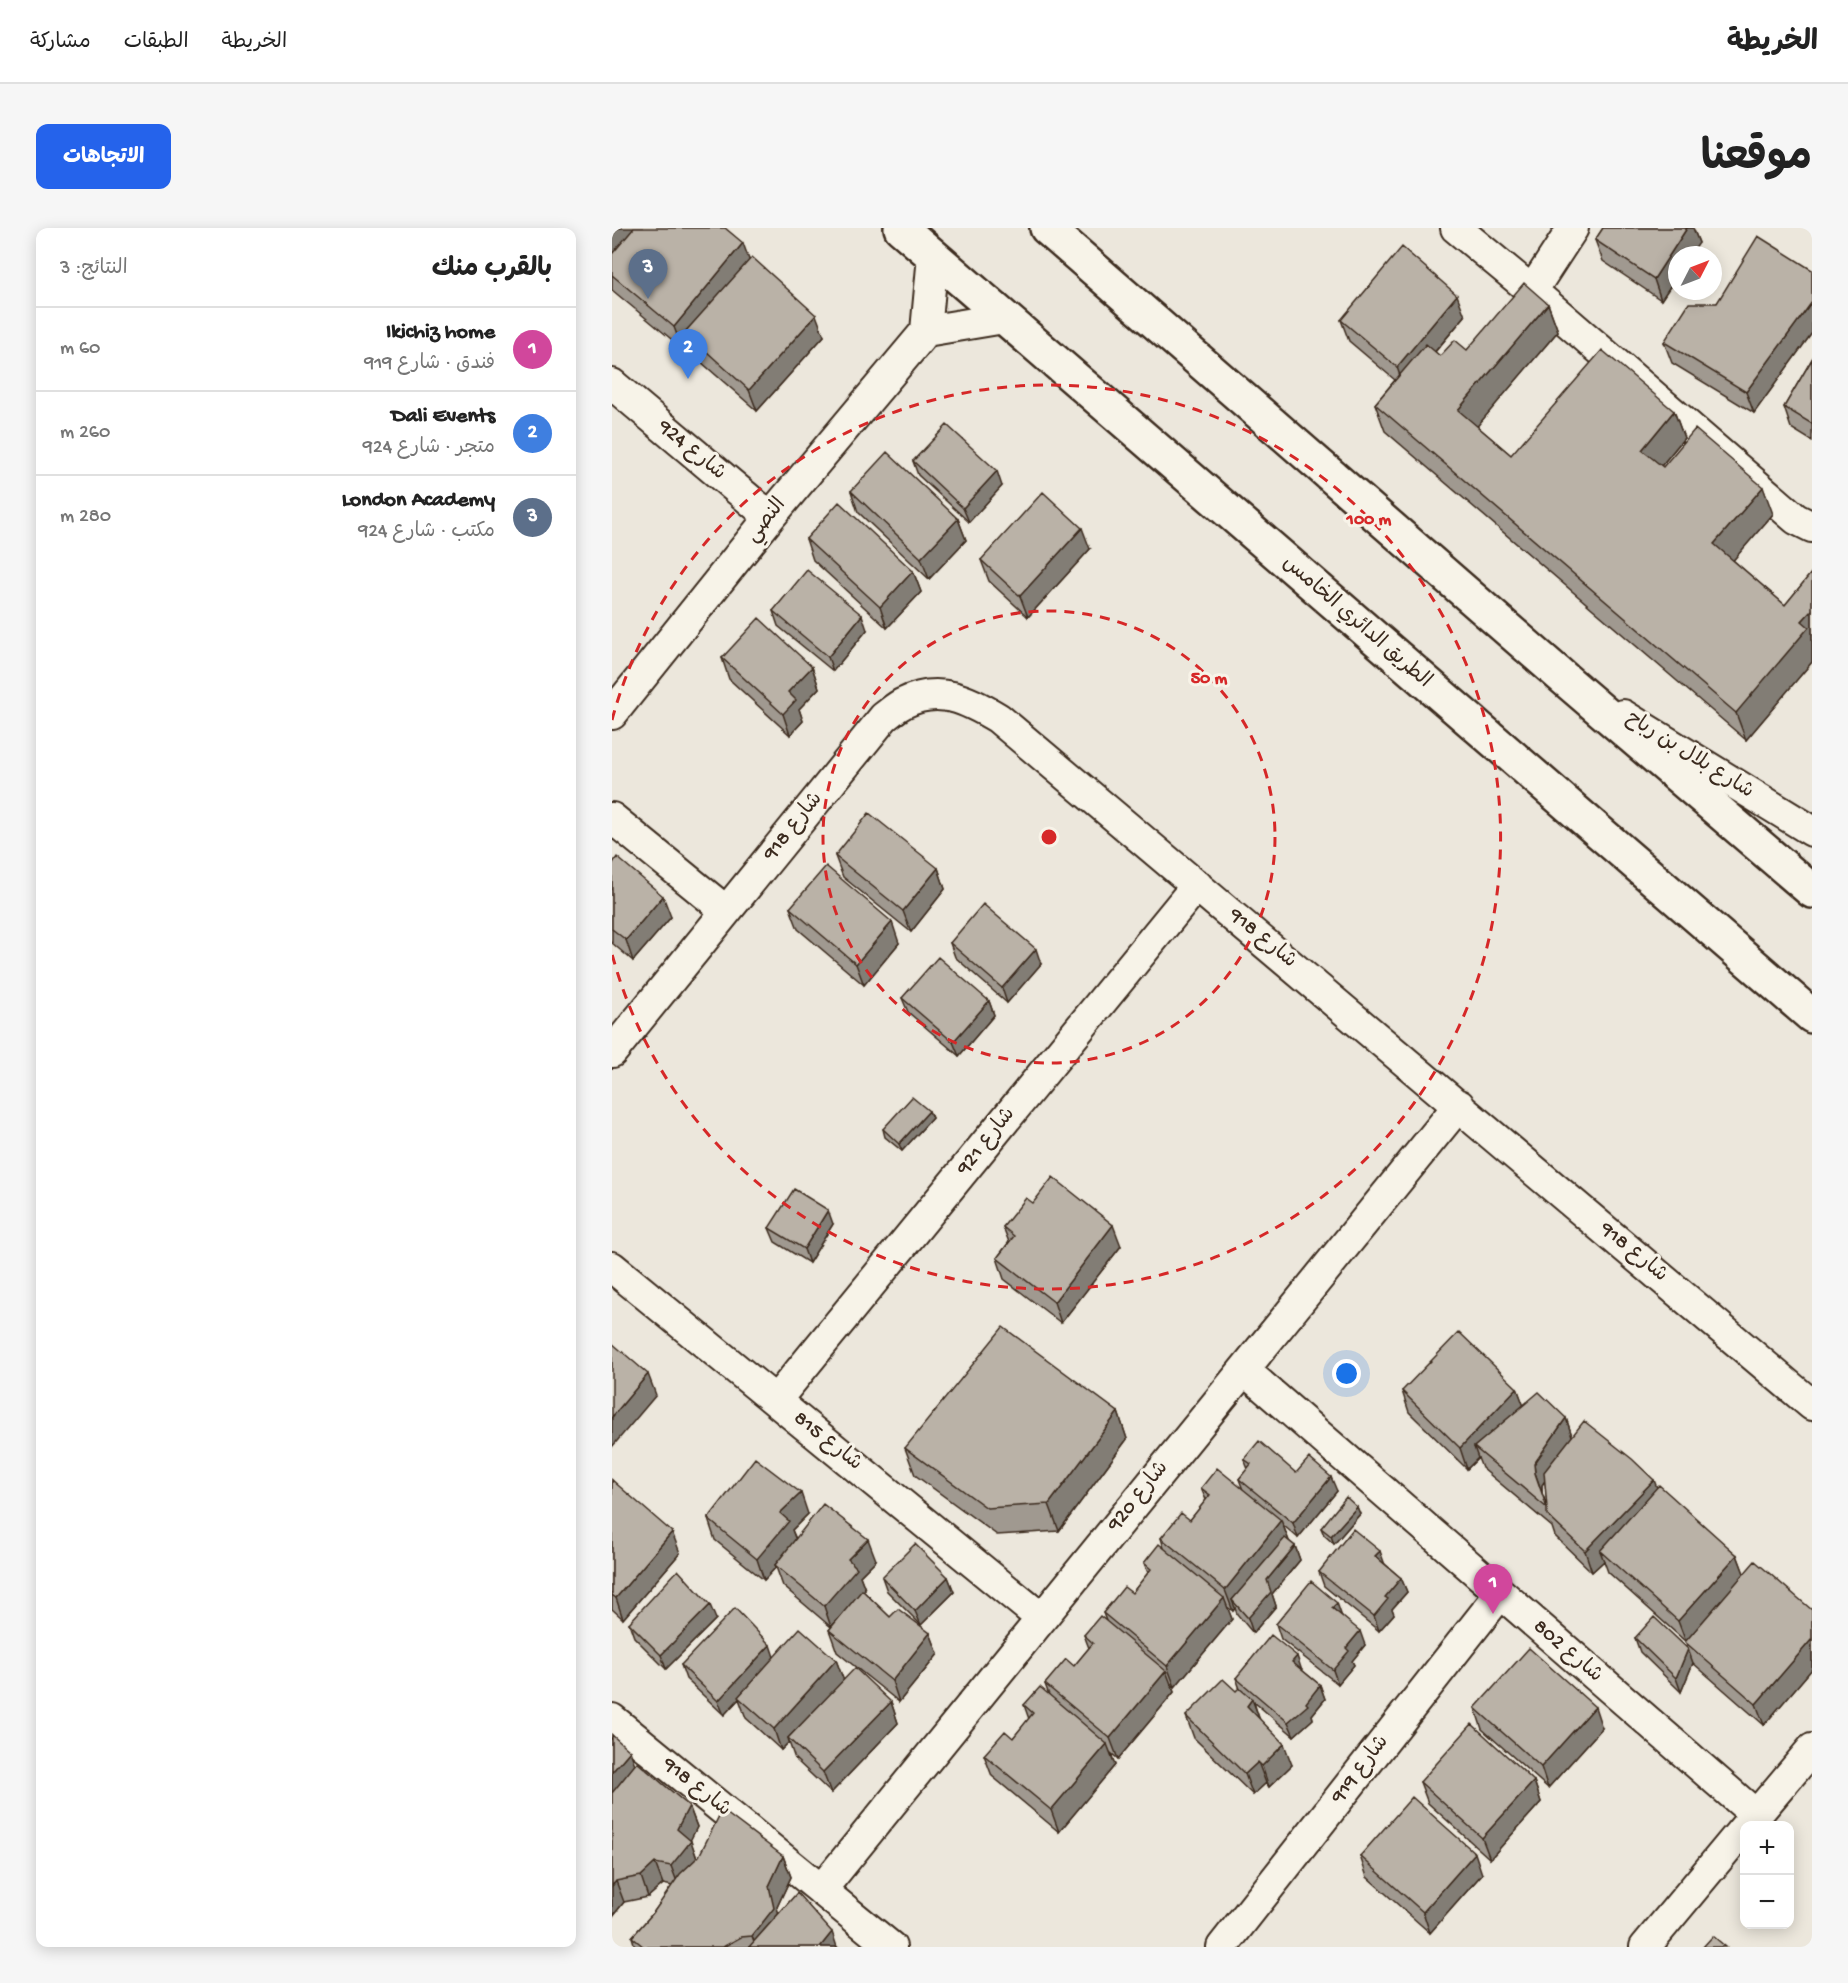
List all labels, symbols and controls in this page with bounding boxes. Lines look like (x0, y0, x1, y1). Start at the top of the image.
text: الخريطة (1727, 27, 1818, 60)
text: مشاركة (30, 31, 91, 56)
text: الطبقات (124, 31, 189, 56)
text: الخريطة (222, 31, 287, 56)
button: الاتجاهات (36, 124, 171, 189)
text: موقعنا (1701, 136, 1812, 185)
north arrow (1668, 246, 1722, 300)
pin: 3 (628, 250, 668, 299)
text: بالقرب منك (432, 255, 552, 286)
text: النتائج: 3 (60, 258, 128, 281)
text: Ikichiz home (386, 320, 495, 346)
pin: 2 (668, 330, 708, 379)
text: 60 m (60, 338, 100, 361)
text: 1 (528, 338, 537, 361)
text: فندق · شارع 919 (364, 353, 495, 376)
text: Dali Events (391, 404, 495, 430)
street label: شارع 924 (651, 415, 730, 487)
text: 260 m (60, 422, 110, 445)
text: 2 (528, 422, 537, 445)
text: متجر · شارع 924 (363, 437, 495, 460)
text: London Academy (342, 488, 495, 514)
street label: النصي (741, 493, 795, 550)
text: 280 m (60, 506, 111, 529)
text: 3 (527, 506, 538, 529)
text: 100 m (1346, 510, 1392, 531)
text: مكتب · شارع 924 (358, 521, 495, 544)
street label: الطريق الدائري الخامس (1276, 552, 1436, 694)
text: 50 m (1191, 669, 1228, 690)
street label: شارع بلال بن رباح (1620, 707, 1758, 805)
street label: شارع 918 (758, 788, 829, 867)
centre of rings (1039, 827, 1059, 847)
street label: شارع 918 (1222, 903, 1301, 975)
street label: شارع 921 (952, 1103, 1022, 1182)
street label: شارع 918 (1593, 1217, 1672, 1289)
your location (1332, 1359, 1361, 1388)
street label: شارع 815 (787, 1407, 867, 1477)
street label: شارع 920 (1102, 1457, 1175, 1538)
pin: 1 (1474, 1564, 1512, 1614)
street label: شارع 802 (1527, 1615, 1607, 1689)
street label: شارع 919 (1326, 1731, 1395, 1810)
street label: شارع 918 (656, 1752, 735, 1823)
map controls (1740, 1821, 1794, 1929)
button: + (1740, 1821, 1794, 1875)
button: − (1740, 1875, 1794, 1929)

